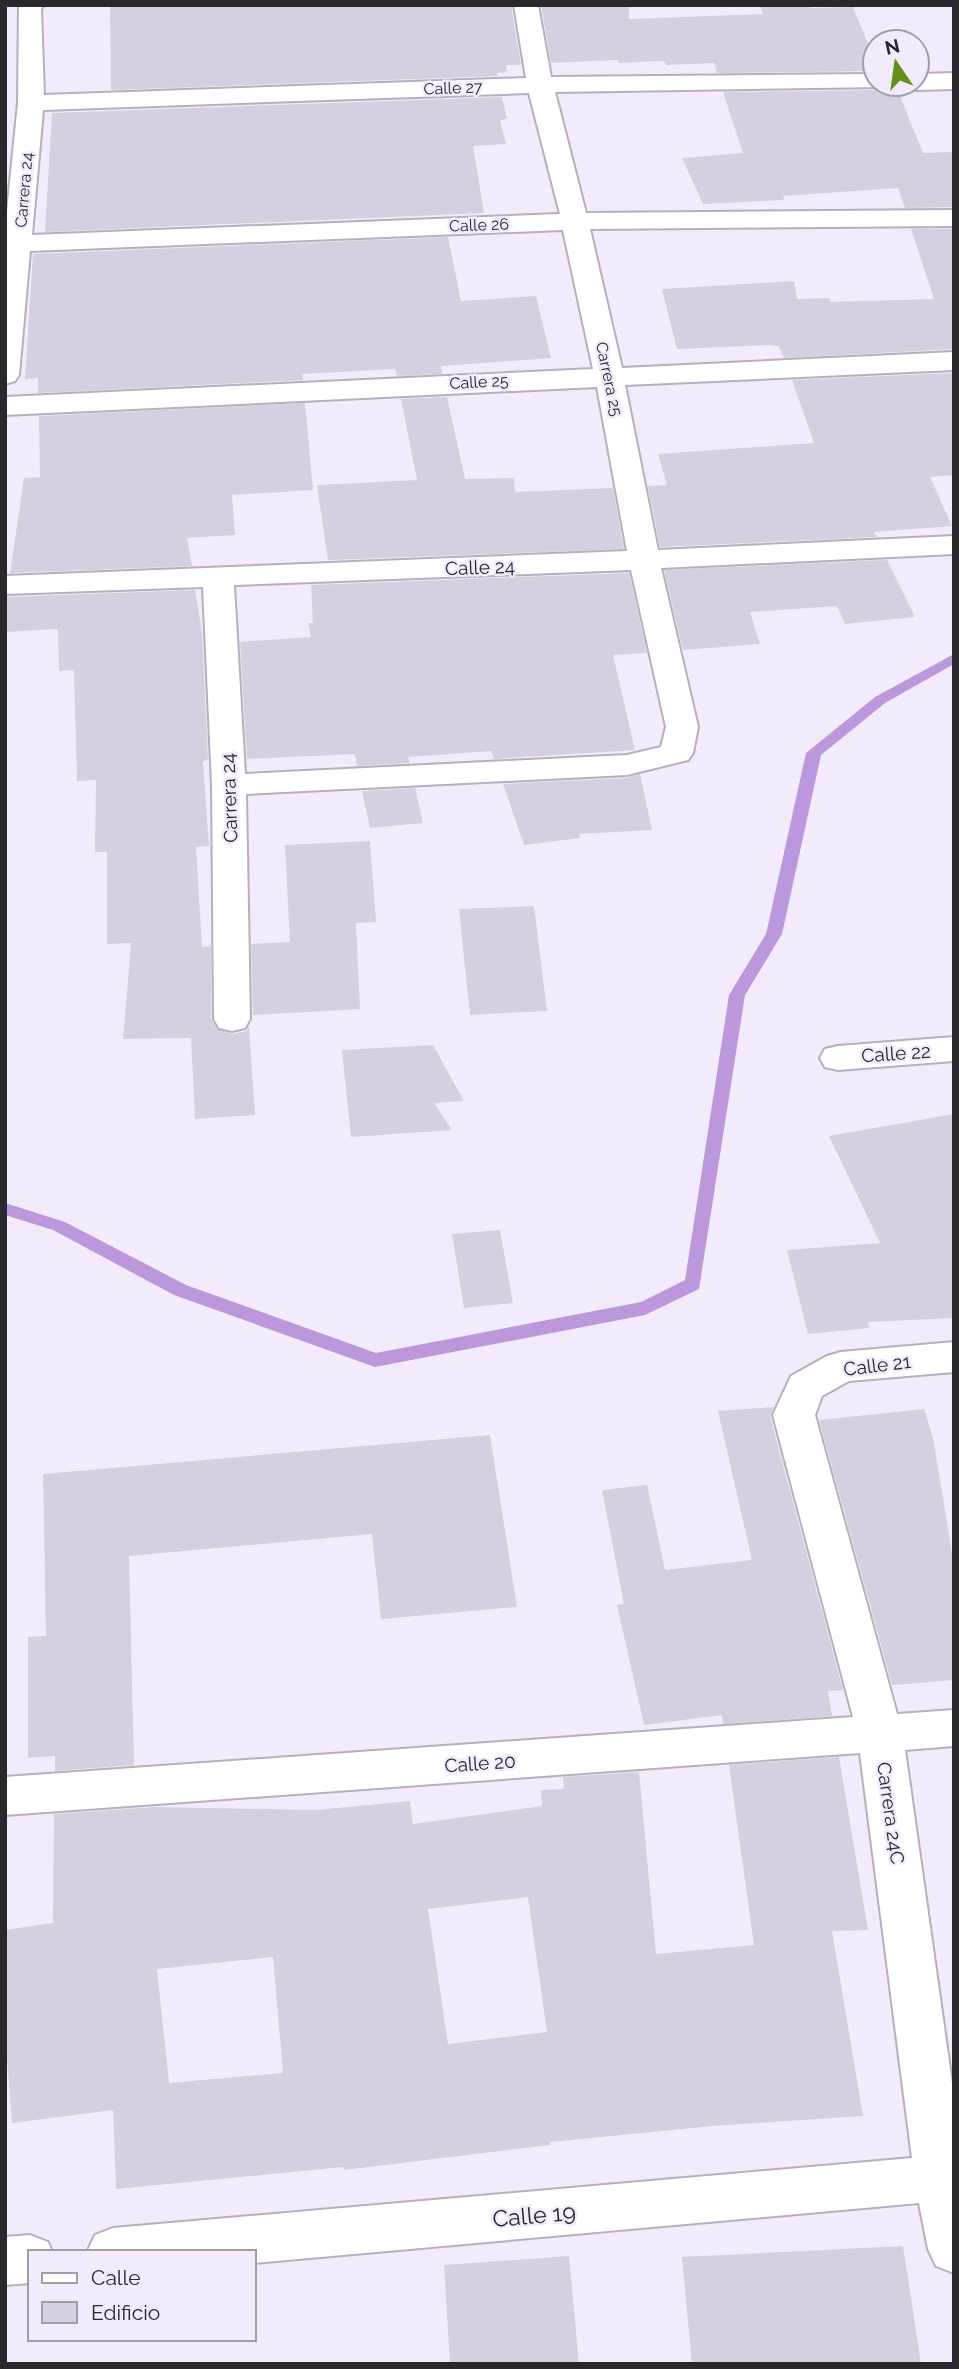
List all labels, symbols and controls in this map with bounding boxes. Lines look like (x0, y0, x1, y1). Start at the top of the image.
north arrow (861, 28, 931, 98)
text: N (883, 34, 902, 59)
street label: Calle 27 (423, 77, 483, 99)
street label: Carrera 24 (11, 151, 37, 228)
street label: Calle 26 (449, 214, 509, 236)
street label: Carrera 25 (592, 340, 626, 418)
street label: Calle 25 (449, 371, 509, 393)
street label: Calle 24 (445, 555, 515, 579)
street label: Carrera 24 (216, 753, 242, 843)
street label: Calle 22 (861, 1040, 931, 1066)
street label: Calle 21 (842, 1350, 912, 1380)
street label: Calle 20 (444, 1750, 516, 1776)
street label: Carrera 24C (873, 1761, 909, 1865)
street label: Calle 19 (491, 2198, 577, 2232)
legend (28, 2250, 256, 2341)
text: Calle (91, 2265, 141, 2290)
text: Edificio (91, 2300, 160, 2325)

